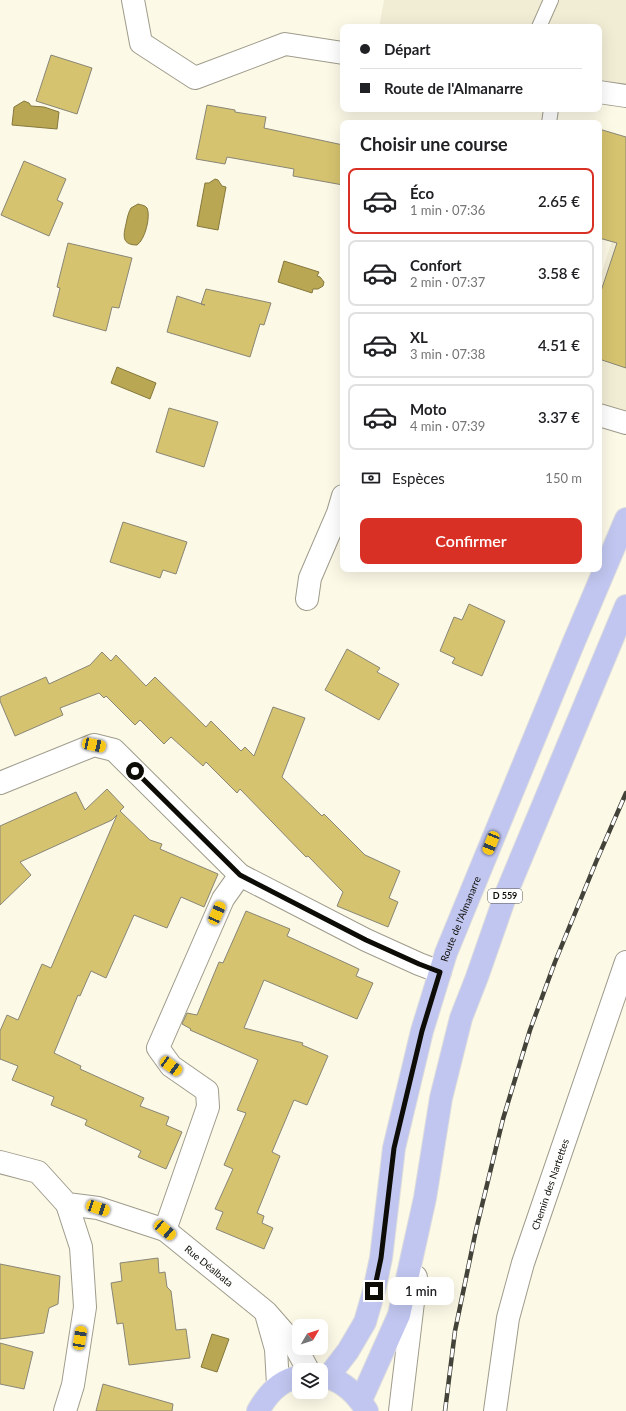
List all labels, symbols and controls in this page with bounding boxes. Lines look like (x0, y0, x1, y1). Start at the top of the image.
text: Départ (384, 40, 431, 58)
text: Route de l'Almanarre (384, 79, 523, 97)
text: Choisir une course (360, 133, 508, 155)
icon: car (362, 183, 398, 219)
text: Éco (410, 184, 434, 202)
text: 2.65 € (538, 192, 580, 210)
text: 1 min · 07:36 (410, 202, 485, 218)
icon: car (362, 255, 398, 291)
text: Confort (410, 256, 462, 274)
text: 3.58 € (538, 264, 580, 282)
text: 2 min · 07:37 (410, 274, 485, 290)
icon: car (362, 327, 398, 363)
text: XL (410, 328, 428, 346)
text: 4.51 € (538, 336, 580, 354)
text: 3 min · 07:38 (410, 346, 485, 362)
icon: car (362, 399, 398, 435)
text: Moto (410, 400, 447, 418)
text: 3.37 € (538, 408, 580, 426)
text: 4 min · 07:39 (410, 418, 485, 434)
icon: cash (360, 467, 382, 489)
text: Espèces (392, 469, 445, 487)
text: 150 m (545, 470, 582, 486)
button: Confirmer (360, 518, 582, 564)
car (81, 737, 107, 753)
route start (126, 762, 144, 780)
car (481, 830, 501, 856)
street label: Route de l'Almanarre (438, 874, 483, 963)
road number: D 559 (488, 889, 522, 903)
car (207, 900, 227, 926)
car (158, 1054, 184, 1078)
street label: Chemin des Nartettes (529, 1137, 571, 1232)
car (85, 1199, 111, 1217)
car (152, 1218, 178, 1242)
street label: Rue Déalbata (182, 1243, 236, 1289)
callout: 1 min (388, 1277, 454, 1305)
route end (365, 1282, 383, 1300)
text: 1 min (405, 1283, 437, 1299)
north arrow (292, 1319, 328, 1355)
map controls (292, 1319, 328, 1399)
car (72, 1325, 88, 1351)
button: layers (292, 1363, 328, 1399)

